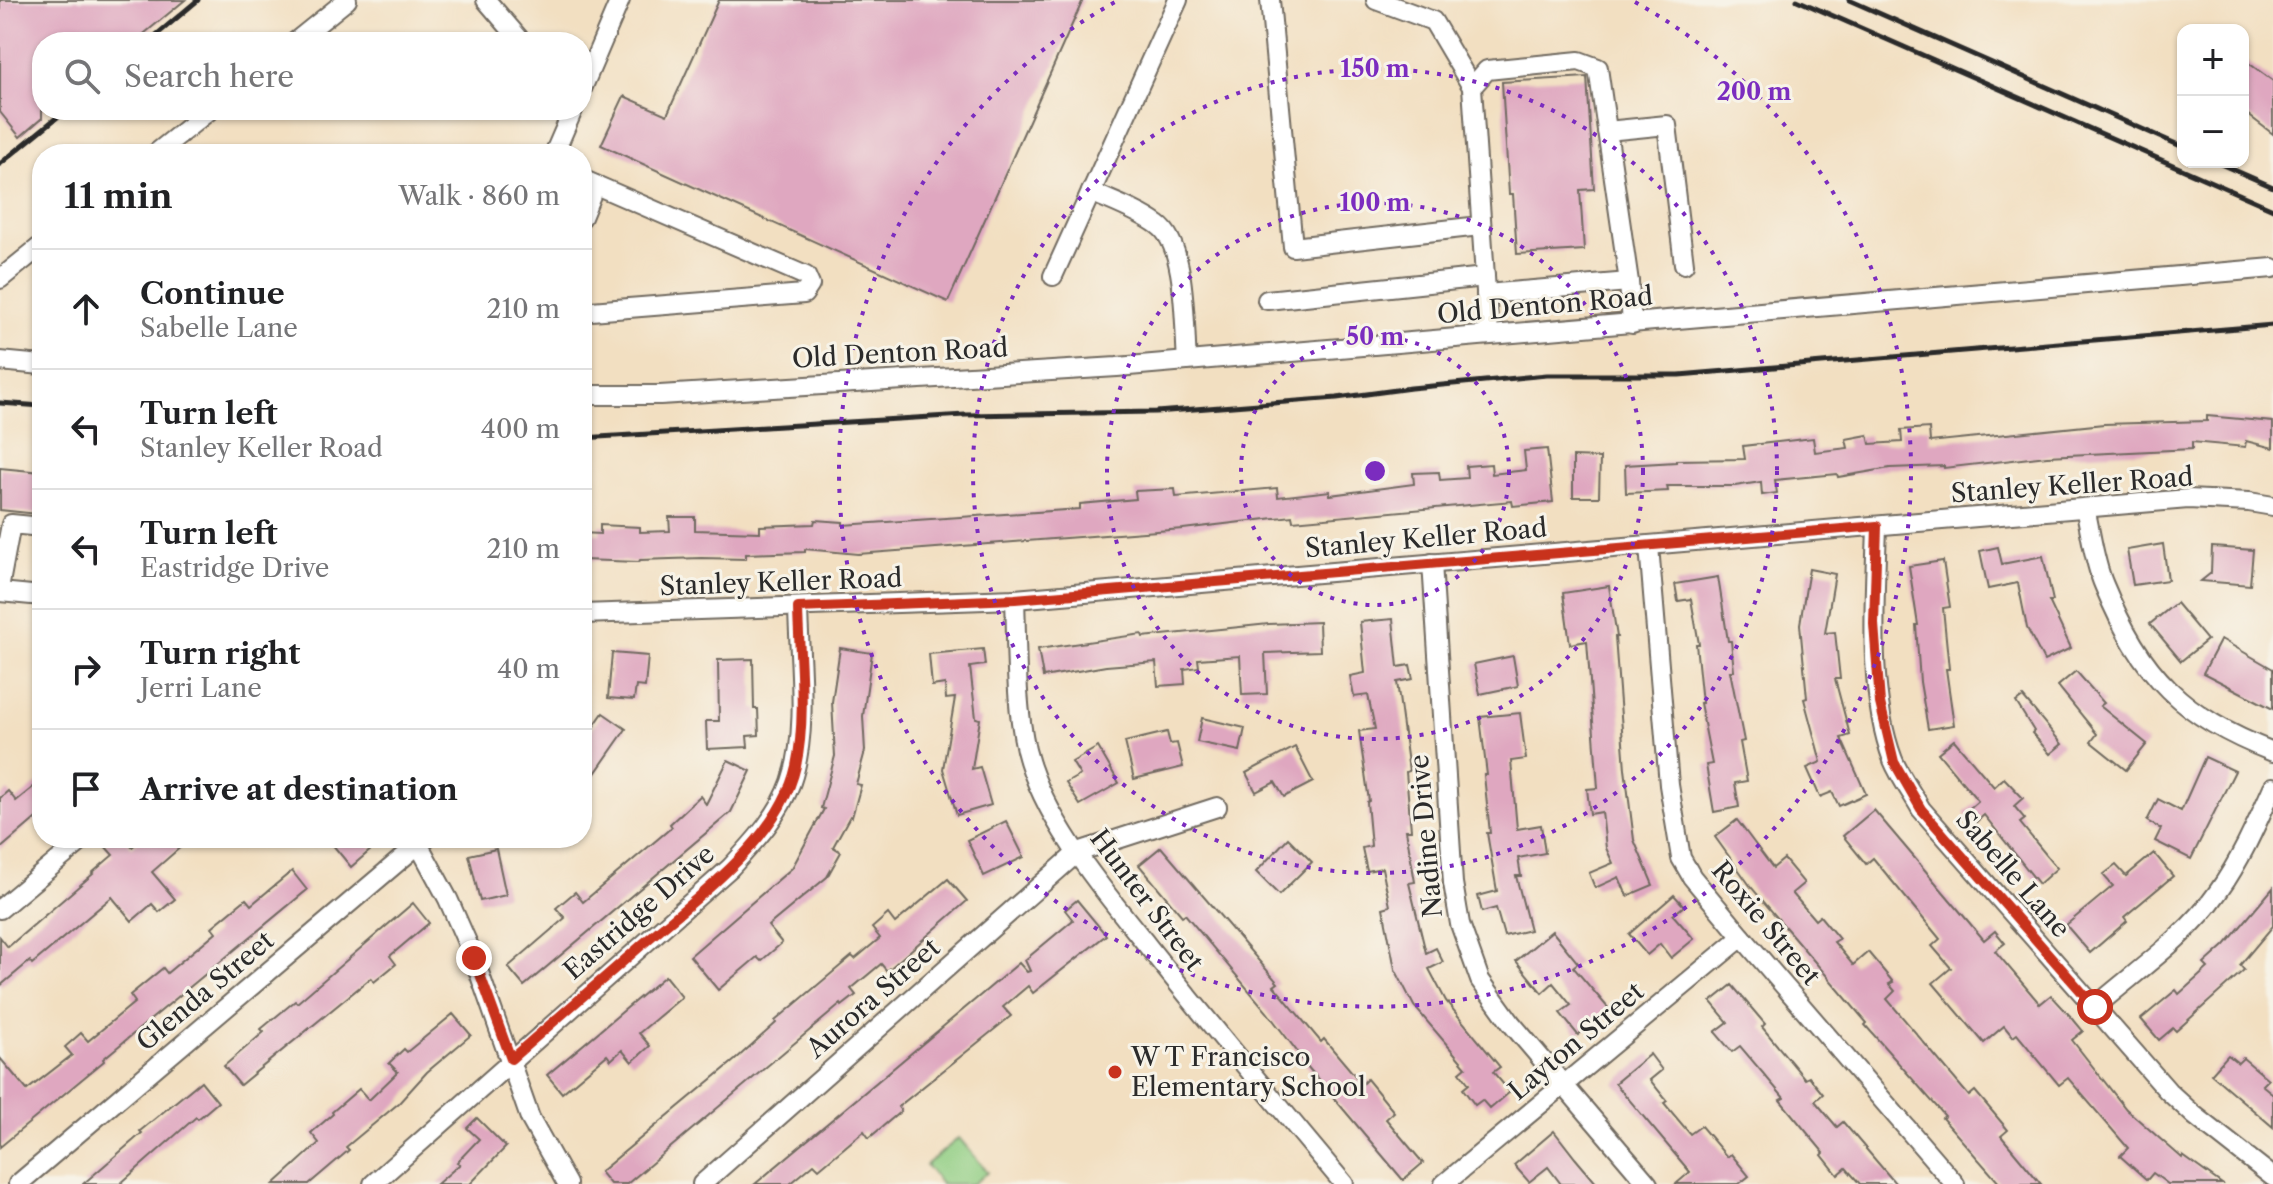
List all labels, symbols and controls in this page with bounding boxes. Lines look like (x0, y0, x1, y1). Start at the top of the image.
map controls (2177, 24, 2249, 168)
button: + (2177, 24, 2249, 96)
search box (32, 32, 592, 120)
icon: search (60, 54, 104, 98)
text: 150 m (1340, 54, 1410, 83)
text: Search here (124, 58, 294, 95)
text: 200 m (1717, 77, 1791, 106)
button: − (2177, 96, 2249, 168)
text: 11 min (64, 175, 172, 217)
text: Walk · 860 m (399, 180, 560, 212)
text: 100 m (1339, 188, 1411, 217)
text: Continue (140, 275, 285, 312)
street label: Old Denton Road (1436, 280, 1654, 330)
icon: ahead (64, 287, 108, 331)
text: 210 m (487, 293, 560, 325)
text: Sabelle Lane (140, 312, 298, 344)
text: 50 m (1346, 322, 1404, 351)
street label: Old Denton Road (791, 331, 1009, 375)
text: Turn left (140, 395, 277, 432)
icon: left (64, 407, 108, 451)
text: 400 m (481, 413, 560, 445)
text: Stanley Keller Road (140, 432, 383, 464)
centre of rings (1361, 457, 1389, 485)
street label: Stanley Keller Road (1950, 461, 2194, 509)
street label: Stanley Keller Road (1304, 511, 1549, 565)
text: Turn left (140, 515, 277, 552)
icon: left (64, 527, 108, 571)
text: 210 m (487, 533, 560, 565)
text: Eastridge Drive (140, 552, 329, 584)
street label: Stanley Keller Road (659, 562, 903, 602)
text: Turn right (140, 635, 300, 672)
icon: right (64, 647, 108, 691)
text: 40 m (497, 653, 560, 685)
text: Jerri Lane (140, 672, 262, 704)
street label: Nadine Drive (1403, 753, 1449, 919)
icon: arrive (64, 767, 108, 811)
text: Arrive at destination (140, 771, 458, 808)
street label: Sabelle Lane (1949, 804, 2077, 944)
street label: Hunter Street (1083, 823, 1211, 978)
street label: Eastridge Drive (557, 838, 721, 986)
street label: Roxie Street (1705, 854, 1828, 992)
street label: Glenda Street (130, 924, 281, 1058)
street label: Aurora Street (799, 931, 947, 1065)
route end (456, 940, 492, 976)
street label: Layton Street (1502, 975, 1651, 1107)
route start (2077, 989, 2113, 1025)
place label: W T Francisco Elementary School (1130, 1041, 1366, 1103)
marker: W T Francisco Elementary School (1106, 1063, 1124, 1081)

